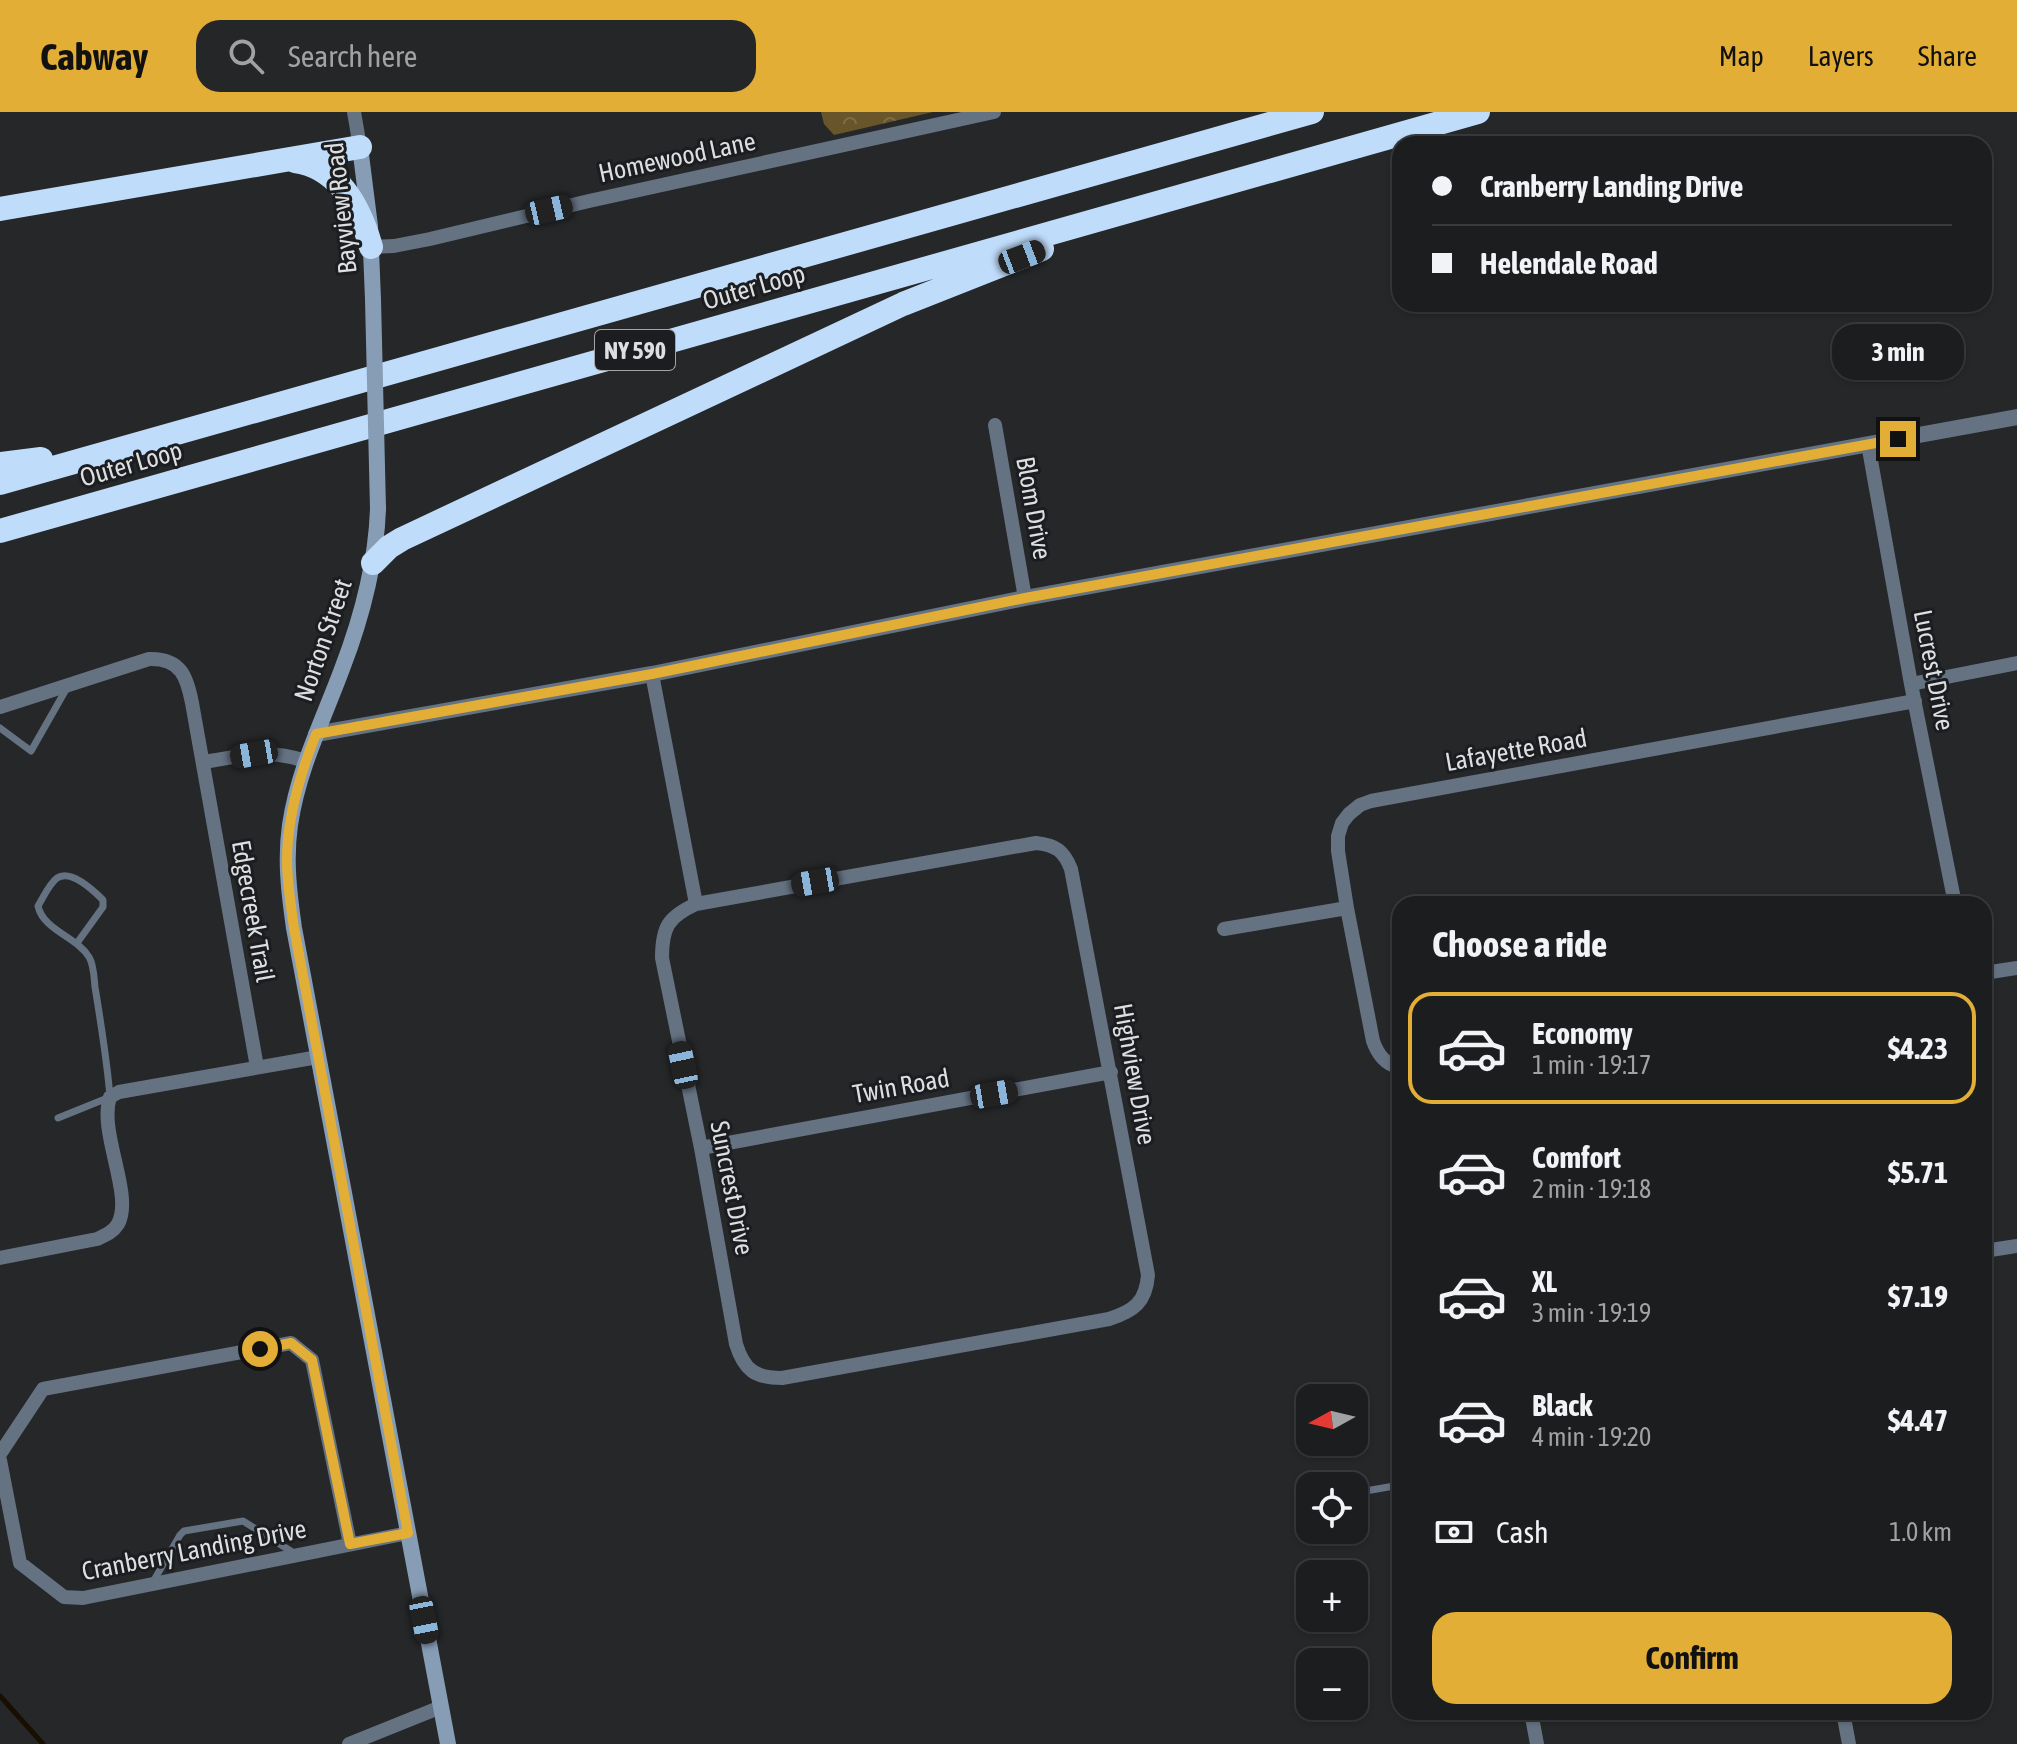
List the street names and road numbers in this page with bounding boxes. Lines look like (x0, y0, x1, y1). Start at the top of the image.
street label: Homewood Lane (596, 126, 758, 188)
street label: Bayview Road (319, 141, 363, 275)
street label: Outer Loop (699, 258, 809, 316)
road number: NY 590 (595, 330, 675, 370)
street label: Outer Loop (76, 435, 186, 493)
street label: Blom Drive (1010, 454, 1058, 562)
street label: Norton Street (288, 575, 358, 705)
street label: Lucrest Drive (1908, 607, 1960, 733)
street label: Lafayette Road (1443, 723, 1589, 777)
street label: Edgecreek Trail (226, 838, 280, 984)
street label: Highview Drive (1108, 1001, 1162, 1147)
street label: Twin Road (850, 1063, 952, 1109)
street label: Suncrest Drive (704, 1118, 760, 1258)
street label: Cranberry Landing Drive (79, 1514, 309, 1586)

